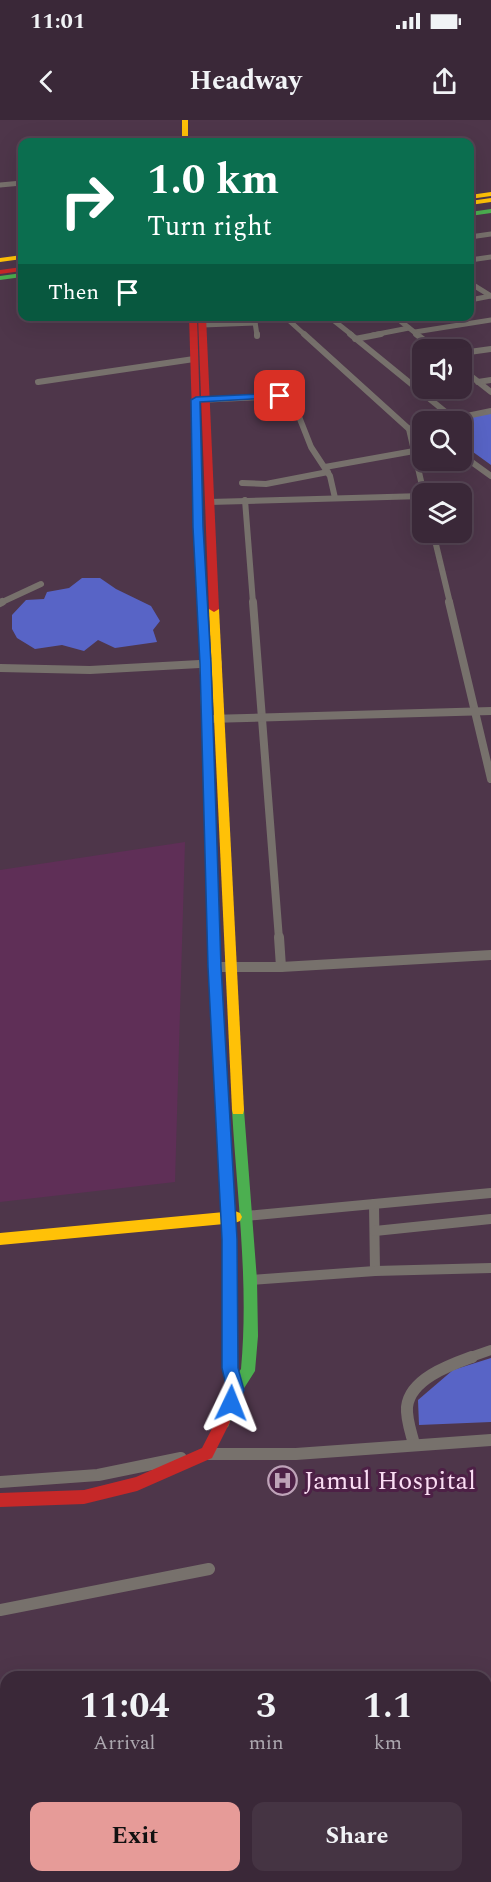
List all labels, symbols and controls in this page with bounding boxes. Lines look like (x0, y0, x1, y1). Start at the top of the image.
text: 11:01 (30, 5, 85, 38)
text: Headway (189, 60, 302, 102)
icon: back (30, 65, 63, 98)
icon: share (428, 65, 461, 98)
text: 1.0 km (147, 149, 279, 212)
icon: right (48, 162, 126, 240)
text: Turn right (147, 206, 272, 248)
text: Then (48, 276, 99, 309)
icon: arrive (111, 276, 144, 309)
map controls (412, 339, 472, 543)
button: sound (412, 339, 472, 399)
pin (254, 370, 305, 421)
icon: arrive (263, 379, 296, 412)
button: search (412, 411, 472, 471)
button: layers (412, 483, 472, 543)
position arrow (199, 1371, 263, 1435)
place label: Jamul Hospital (304, 1461, 476, 1501)
hospital icon: Jamul Hospital (267, 1465, 299, 1497)
text: 11:04 (79, 1679, 170, 1734)
text: 3 (256, 1679, 276, 1734)
text: 1.1 (363, 1679, 413, 1734)
text: Arrival (93, 1728, 156, 1758)
text: min (249, 1728, 284, 1758)
text: km (374, 1728, 402, 1758)
button: Exit (30, 1802, 240, 1871)
button: Share (252, 1802, 462, 1871)

